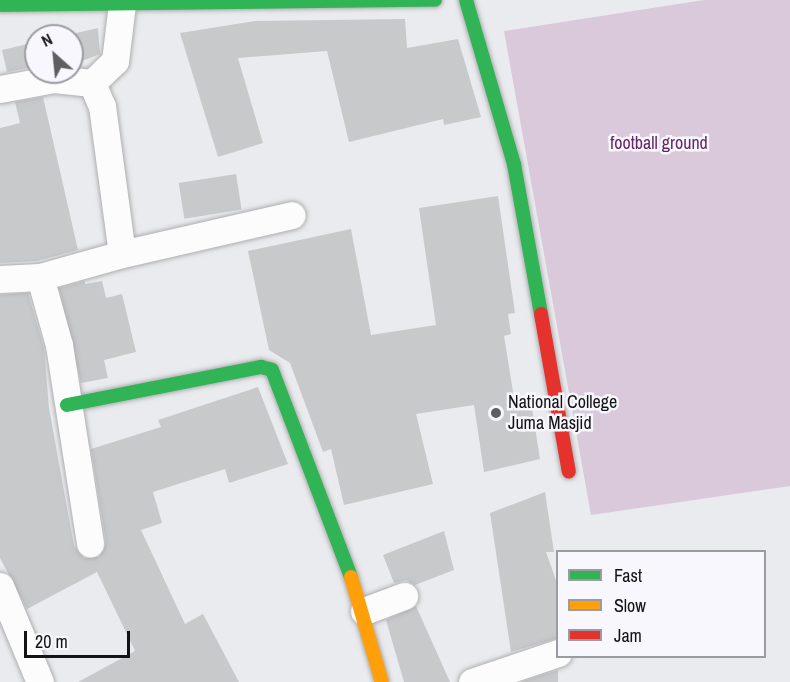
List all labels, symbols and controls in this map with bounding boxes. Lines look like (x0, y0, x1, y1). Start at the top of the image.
north arrow (24, 24, 84, 84)
text: N (38, 28, 56, 52)
park label: football ground (610, 132, 708, 154)
place label: National College Juma Masjid (508, 392, 617, 434)
marker: National College Juma Masjid (489, 406, 503, 420)
legend (556, 550, 766, 658)
text: Fast (614, 563, 642, 588)
text: Slow (614, 593, 646, 618)
scale bar (27, 619, 134, 657)
text: Jam (614, 623, 642, 648)
text: 20 m (35, 629, 68, 654)

